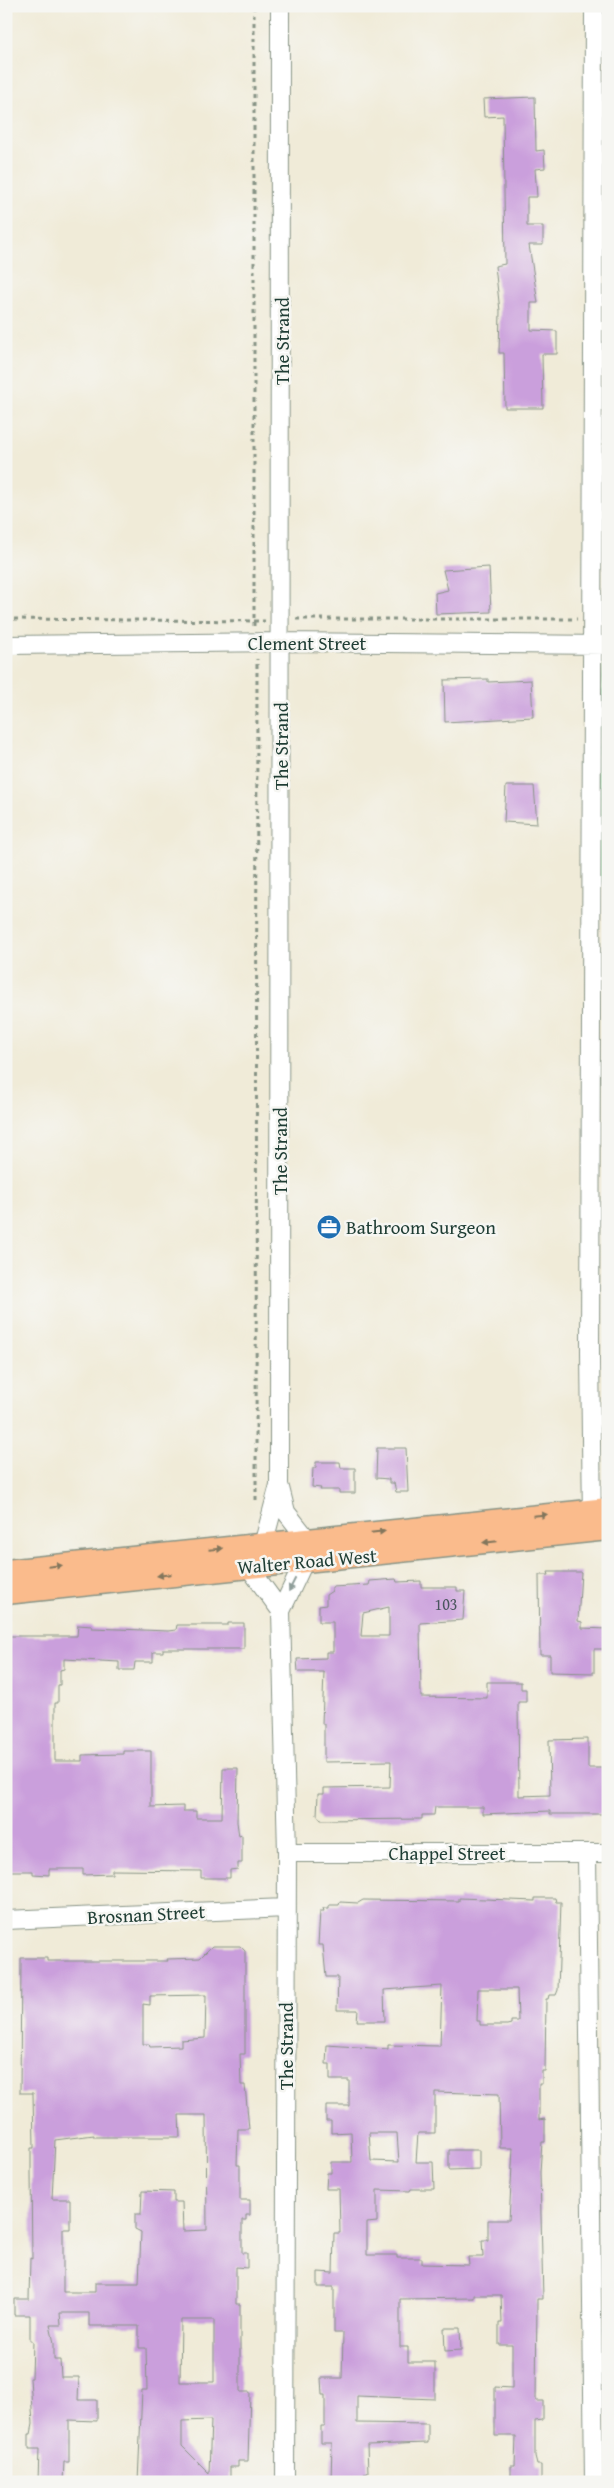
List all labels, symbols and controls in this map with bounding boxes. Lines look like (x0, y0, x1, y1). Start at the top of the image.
street label: The Strand (268, 296, 296, 385)
street label: Clement Street (248, 629, 367, 657)
street label: The Strand (267, 701, 295, 790)
street label: The Strand (266, 1106, 294, 1195)
place label: Bathroom Surgeon (346, 1213, 496, 1241)
office icon: Bathroom Surgeon (316, 1214, 342, 1240)
one-way arrow (532, 1511, 548, 1519)
one-way arrow (370, 1528, 386, 1536)
one-way arrow (481, 1538, 497, 1546)
street label: Walter Road West (236, 1541, 378, 1581)
one-way arrow (209, 1545, 225, 1553)
one-way arrow (47, 1562, 63, 1570)
one-way arrow (156, 1571, 172, 1579)
one-way arrow (288, 1578, 296, 1592)
house number: 103 (434, 1592, 458, 1616)
street label: Chappel Street (389, 1839, 506, 1867)
street label: Brosnan Street (86, 1897, 206, 1931)
street label: The Strand (272, 2001, 300, 2090)

